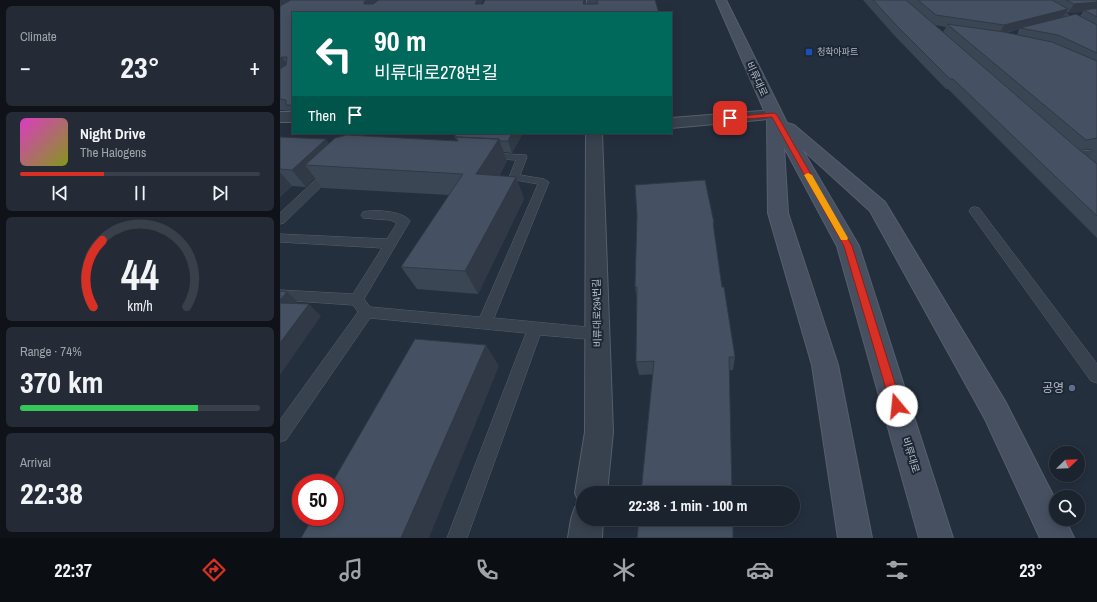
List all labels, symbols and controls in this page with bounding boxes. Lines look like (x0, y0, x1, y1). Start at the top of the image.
text: 90 m (374, 22, 426, 60)
text: Climate (20, 28, 57, 45)
icon: left (308, 28, 360, 80)
place label: 청학아파트 (817, 46, 858, 58)
text: 23° (120, 47, 160, 87)
marker: 청학아파트 (804, 47, 814, 57)
text: − (20, 52, 31, 82)
text: + (249, 52, 260, 82)
text: 비류대로278번길 (374, 60, 498, 85)
street label: 비류대로 (743, 60, 771, 98)
pin (713, 101, 747, 135)
icon: arrive (344, 104, 366, 126)
text: Then (308, 105, 336, 126)
icon: arrive (719, 107, 741, 129)
text: Night Drive (80, 123, 146, 144)
text: The Halogens (80, 144, 146, 161)
icon: previous (49, 182, 71, 204)
icon: pause (129, 182, 151, 204)
icon: next (209, 182, 231, 204)
text: 44 (121, 247, 159, 303)
street label: 비류대로294번길 (590, 278, 604, 348)
text: km/h (127, 296, 153, 315)
text: Range · 74% (20, 343, 82, 360)
text: 370 km (20, 362, 103, 402)
place label: 공영 (1042, 380, 1064, 396)
marker: 공영 (1067, 383, 1077, 393)
position arrow (876, 385, 918, 427)
street label: 비류대로 (899, 435, 923, 475)
north arrow (1049, 446, 1085, 482)
map controls (1049, 446, 1085, 526)
text: Arrival (20, 454, 51, 471)
text: 22:38 (20, 473, 83, 513)
speed limit sign: 50 (292, 474, 344, 526)
button: search (1049, 490, 1085, 526)
text: 22:38 · 1 min · 100 m (629, 495, 747, 516)
icon: directions (200, 556, 228, 584)
icon: music (337, 556, 365, 584)
icon: phone (473, 556, 501, 584)
icon: climate (610, 556, 638, 584)
icon: car (746, 556, 774, 584)
icon: filters (883, 556, 911, 584)
text: 22:37 (54, 558, 92, 583)
text: 23° (1019, 558, 1043, 583)

